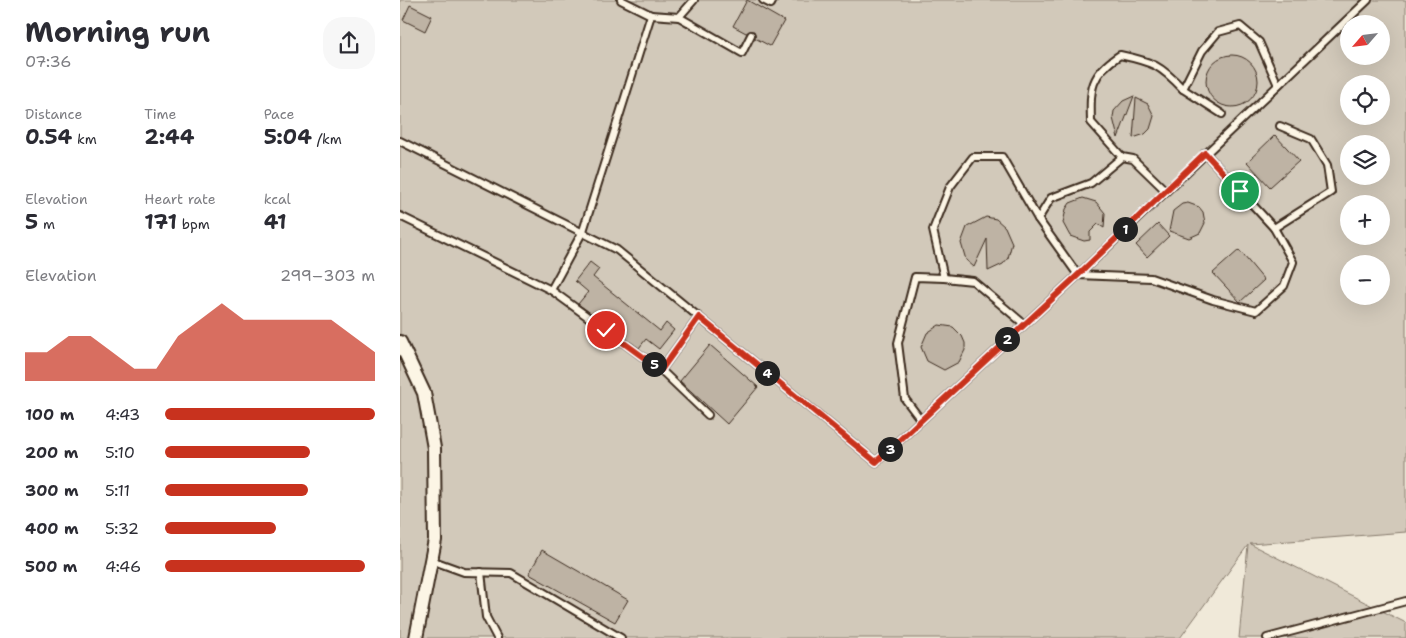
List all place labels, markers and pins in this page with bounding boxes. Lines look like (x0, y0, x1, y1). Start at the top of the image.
pin (1219, 170, 1261, 212)
pin: 1 (1112, 216, 1138, 242)
pin (585, 309, 627, 351)
pin: 2 (994, 326, 1020, 352)
pin: 5 (642, 352, 666, 376)
pin: 4 (754, 360, 780, 386)
pin: 3 (878, 436, 902, 462)

